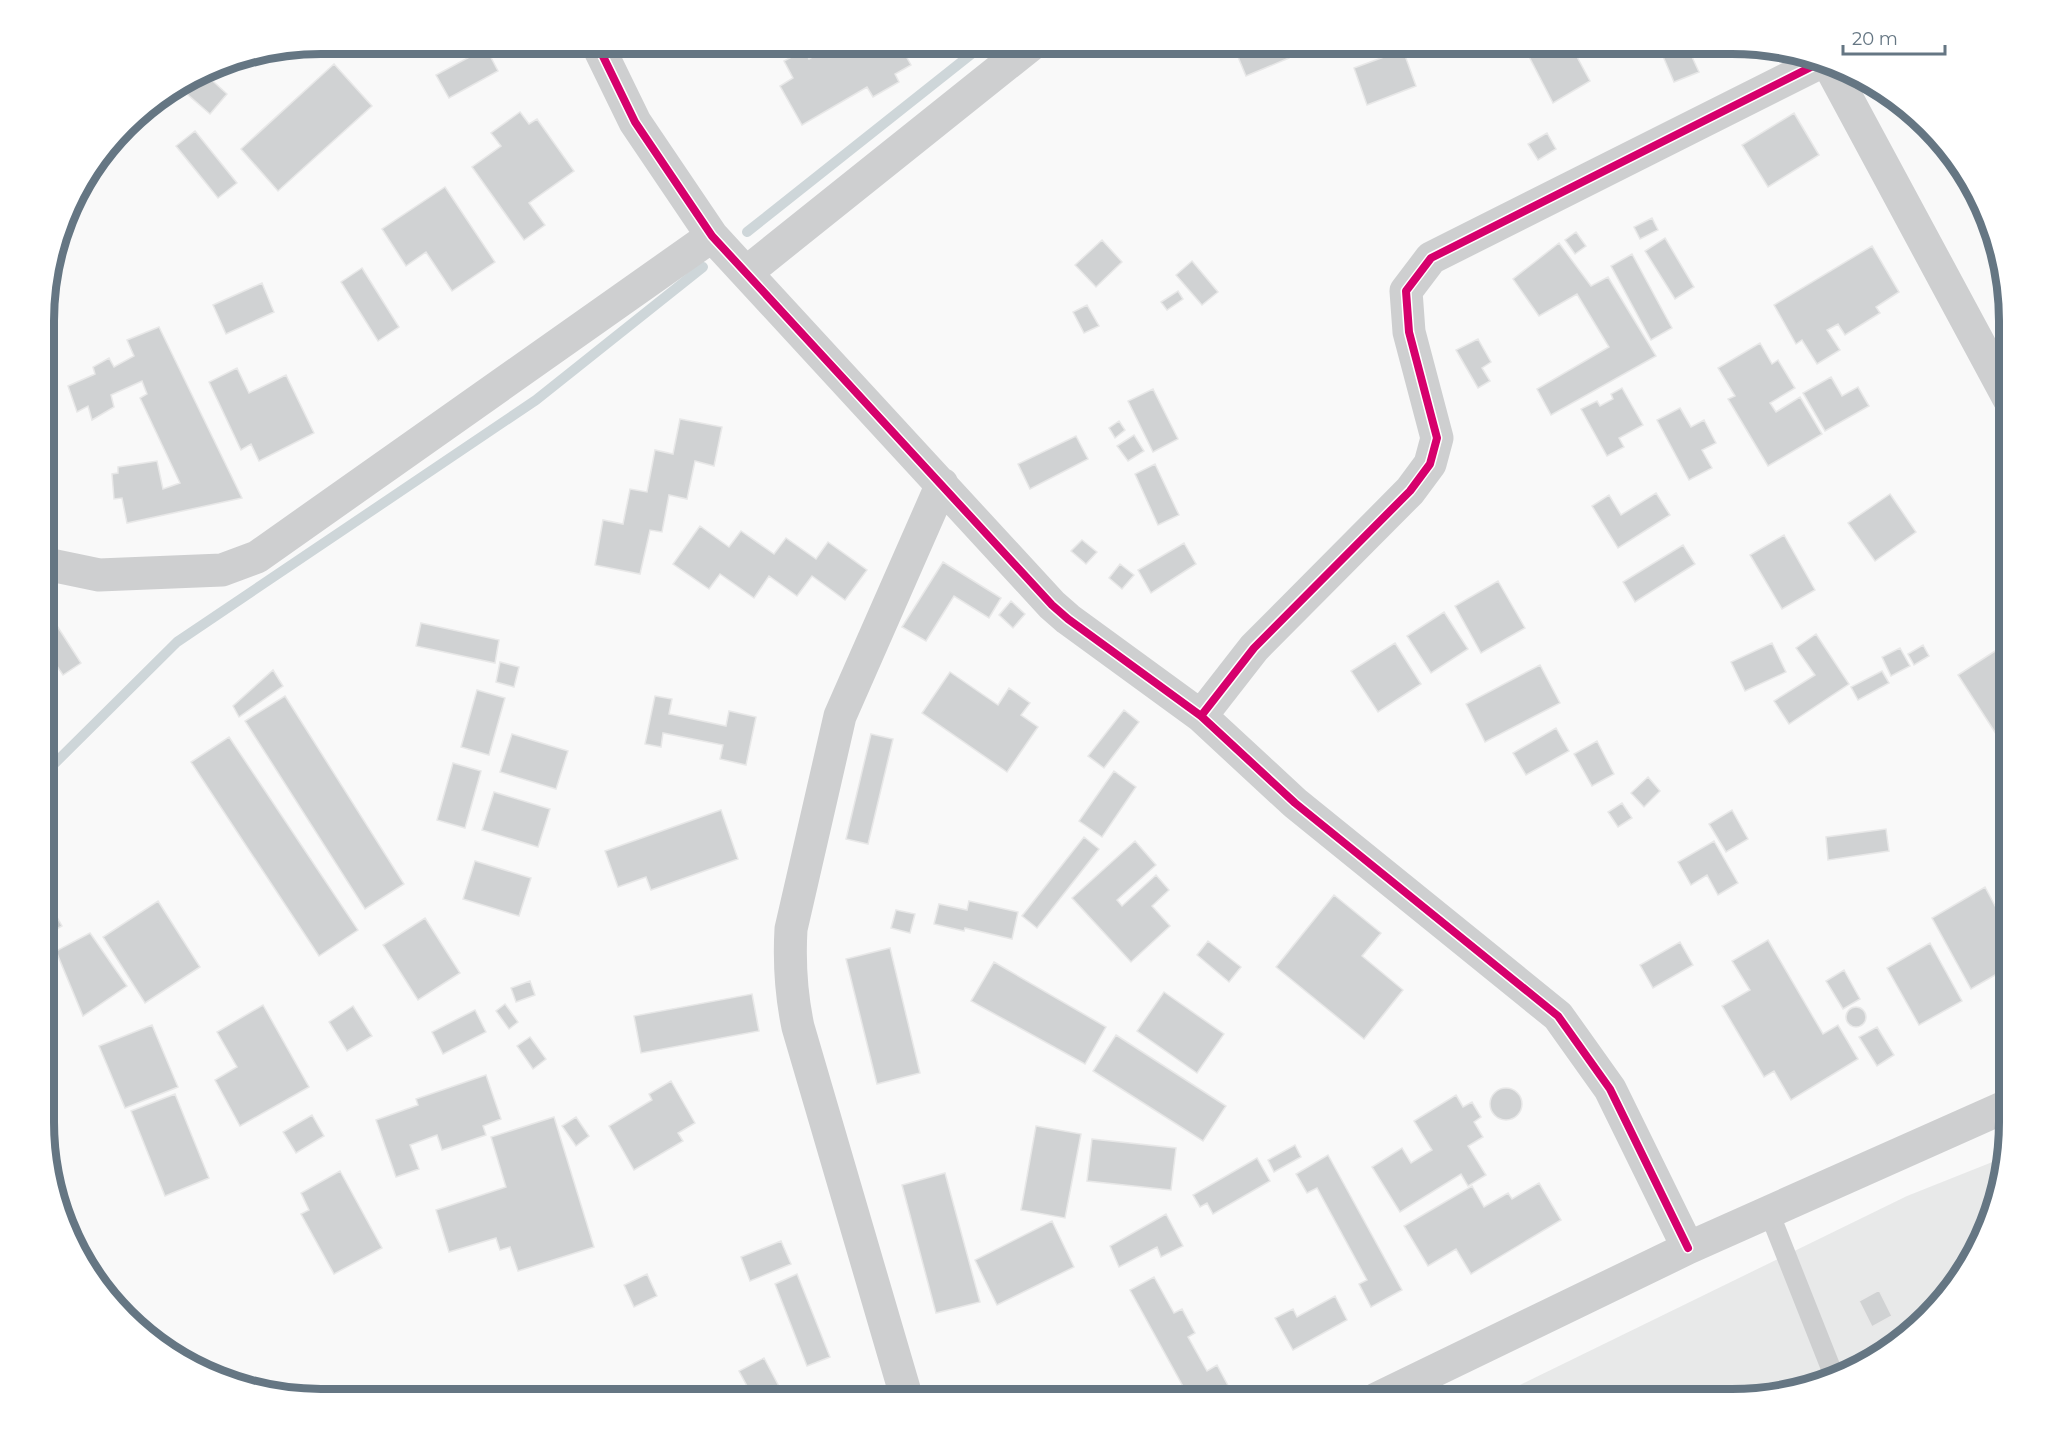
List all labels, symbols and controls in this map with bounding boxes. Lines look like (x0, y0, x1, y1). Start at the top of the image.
scale bar (1843, 18, 1945, 56)
text: 20 m (1852, 28, 1898, 50)

